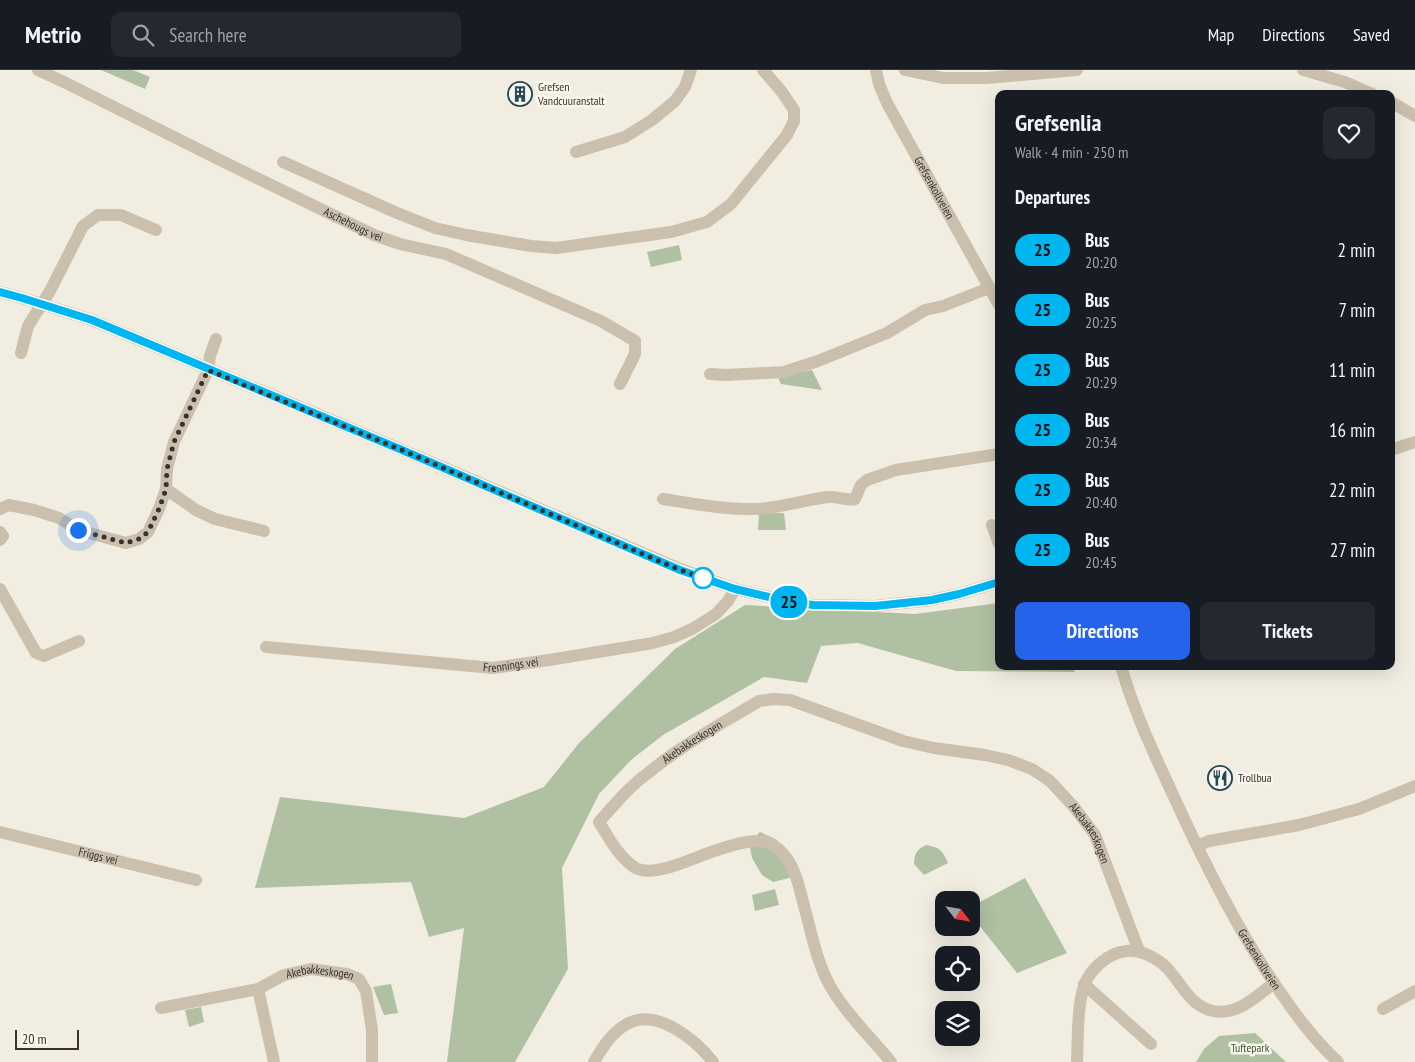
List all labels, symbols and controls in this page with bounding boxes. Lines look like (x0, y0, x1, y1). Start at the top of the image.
search box (111, 12, 461, 57)
text: Metrio (25, 19, 81, 50)
icon: search (129, 21, 157, 49)
text: Search here (169, 23, 247, 47)
text: Map (1208, 23, 1234, 46)
text: Directions (1262, 23, 1325, 46)
text: Saved (1353, 23, 1390, 46)
place label: Grefsen Vandcuuranstalt (537, 79, 605, 108)
building icon: Grefsen Vandcuuranstalt (507, 81, 533, 107)
text: Grefsenlia (1015, 107, 1101, 138)
button: heart (1323, 107, 1375, 159)
text: Walk · 4 min · 250 m (1015, 142, 1128, 162)
street label: Grefsenkollveien (911, 154, 958, 222)
text: Departures (1015, 185, 1090, 209)
street label: Aschehougs vei (321, 204, 385, 244)
text: Bus (1085, 228, 1109, 252)
text: 25 (1034, 238, 1051, 261)
text: 2 min (1338, 238, 1375, 262)
text: 20:20 (1085, 252, 1117, 272)
text: Bus (1085, 288, 1109, 312)
text: 25 (1034, 298, 1051, 321)
text: 7 min (1338, 298, 1375, 322)
text: 20:25 (1085, 312, 1117, 332)
text: Bus (1085, 348, 1109, 372)
text: 25 (1034, 358, 1051, 381)
text: 11 min (1329, 358, 1375, 382)
text: 20:29 (1085, 372, 1117, 392)
text: Bus (1085, 408, 1109, 432)
text: 25 (1034, 418, 1051, 441)
text: 16 min (1329, 418, 1375, 442)
text: 20:34 (1085, 432, 1117, 452)
text: Bus (1085, 468, 1109, 492)
text: 25 (1034, 478, 1051, 501)
text: 22 min (1329, 478, 1375, 502)
text: 20:40 (1085, 492, 1117, 512)
your location (66, 518, 91, 543)
text: Bus (1085, 528, 1109, 552)
text: 25 (1034, 538, 1051, 561)
text: 27 min (1330, 538, 1375, 562)
text: 20:45 (1085, 552, 1117, 572)
unlabelled marker (692, 567, 714, 589)
line badge: 25 (766, 586, 812, 618)
text: 25 (780, 590, 798, 613)
button: Directions (1015, 602, 1190, 660)
button: Tickets (1200, 602, 1375, 660)
street label: Frennings vei (483, 654, 539, 675)
street label: Akebakkeskogen (659, 717, 724, 767)
restaurant icon: Trollbua (1207, 765, 1233, 791)
place label: Trollbua (1238, 770, 1272, 785)
street label: Akebakkeskogen (1066, 799, 1113, 865)
street label: Friggs vei (77, 843, 119, 868)
north arrow (935, 891, 980, 936)
map controls (935, 891, 980, 1046)
street label: Grefsenkollveien (1235, 926, 1284, 993)
button: locate (935, 946, 980, 991)
street label: Akebakkeskogen (285, 961, 356, 983)
button: layers (935, 1001, 980, 1046)
scale bar (15, 1027, 79, 1050)
text: 20 m (22, 1030, 47, 1048)
park label: Tuftepark (1231, 1040, 1270, 1055)

